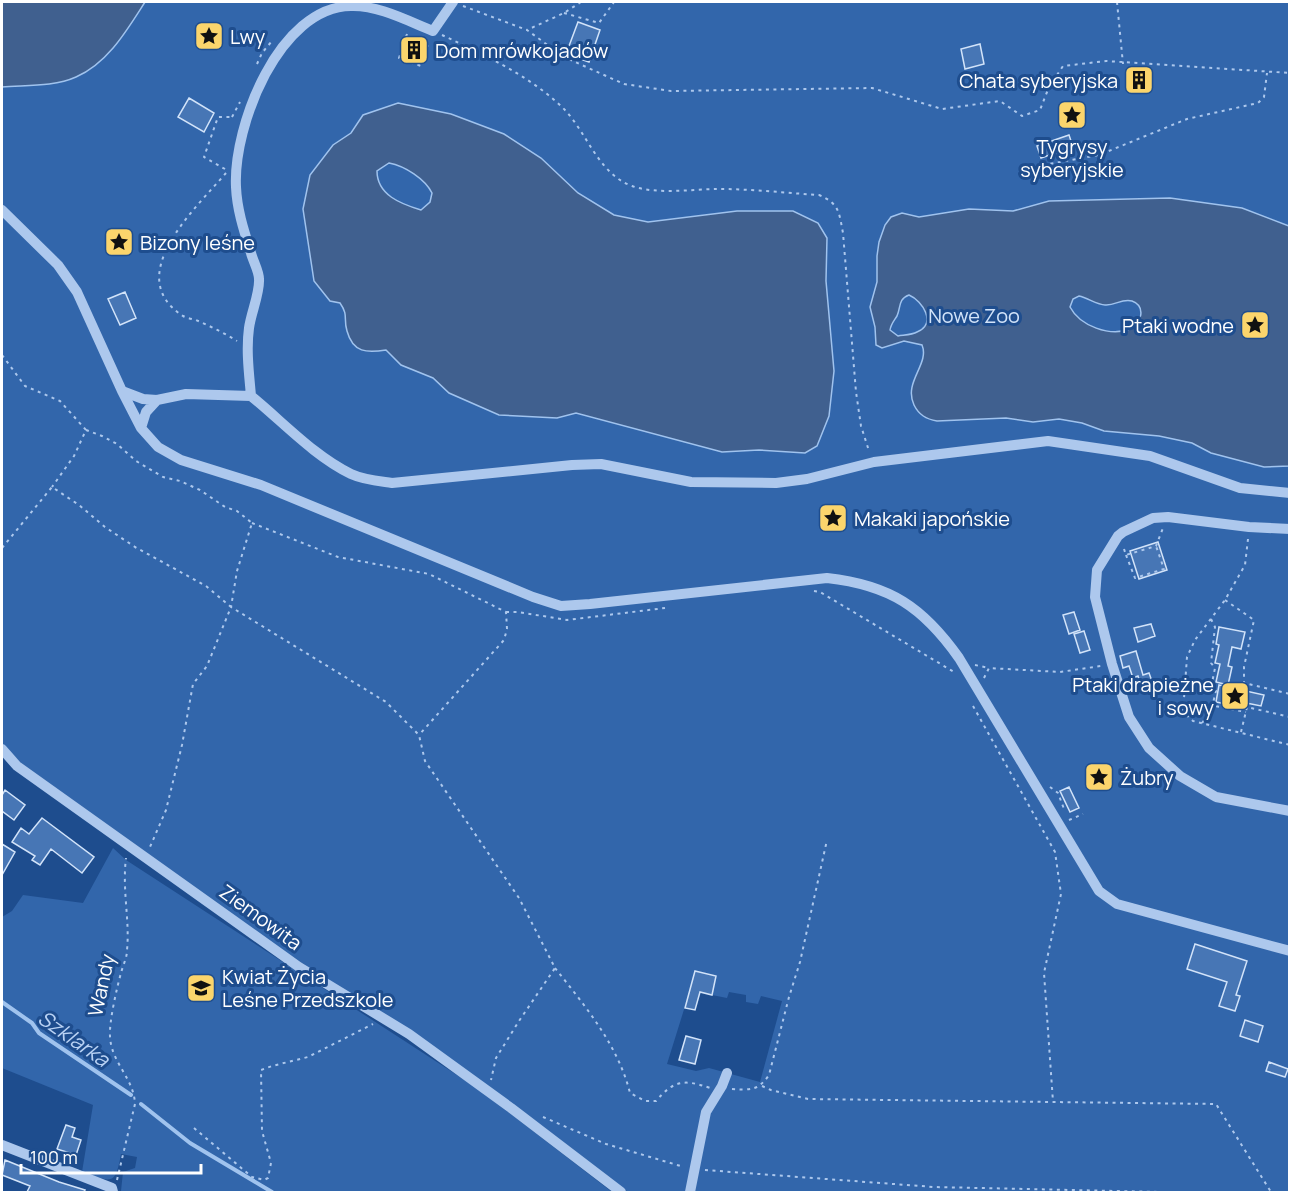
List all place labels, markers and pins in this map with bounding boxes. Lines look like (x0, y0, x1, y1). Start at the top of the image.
place icon: Lwy (193, 20, 225, 52)
place label: Lwy (230, 23, 266, 50)
building icon: Dom mrówkojadów (398, 34, 430, 66)
place label: Dom mrówkojadów (435, 37, 608, 64)
building icon: Chata syberyjska (1123, 64, 1155, 96)
place label: Chata syberyjska (959, 67, 1118, 94)
place icon: Tygrysy syberyjskie (1056, 99, 1088, 131)
place label: Tygrysy syberyjskie (1020, 133, 1124, 183)
place icon: Bizony leśne (103, 226, 135, 258)
place label: Bizony leśne (140, 229, 255, 256)
place icon: Ptaki wodne (1239, 309, 1271, 341)
place label: Ptaki wodne (1122, 312, 1234, 339)
place icon: Makaki japońskie (817, 502, 849, 534)
place label: Makaki japońskie (854, 505, 1010, 532)
place label: Ptaki drapieżne i sowy (1072, 671, 1214, 721)
place icon: Ptaki drapieżne i sowy (1219, 680, 1251, 712)
place icon: Żubry (1083, 761, 1115, 793)
place label: Żubry (1120, 764, 1174, 791)
place label: Kwiat Życia Leśne Przedszkole (222, 963, 394, 1013)
school or university icon: Kwiat Życia Leśne Przedszkole (185, 972, 217, 1004)

